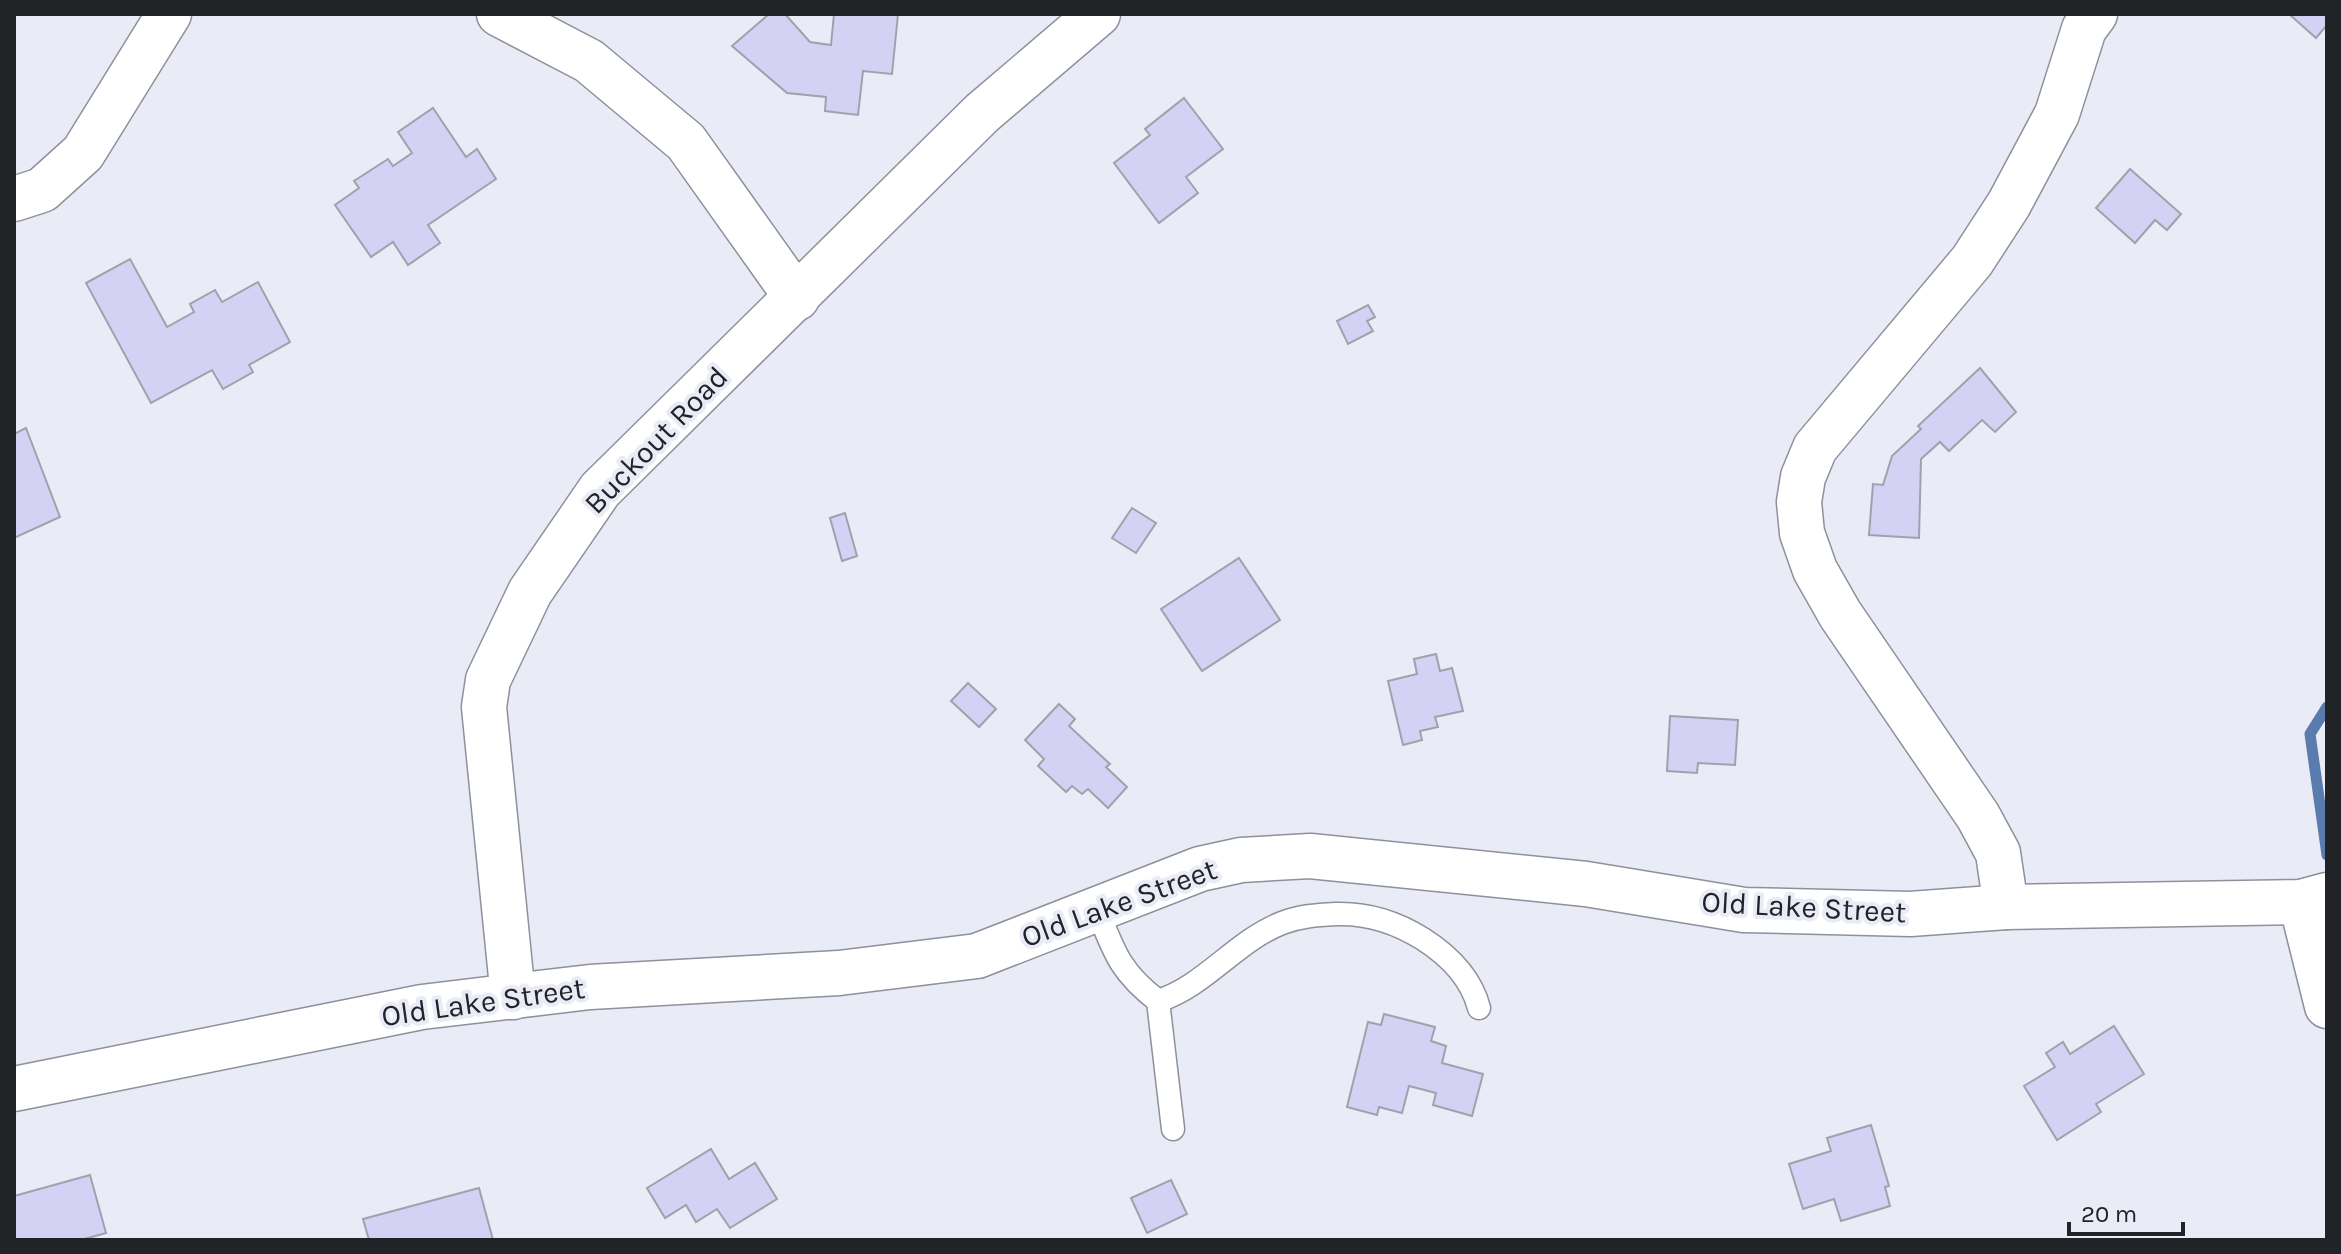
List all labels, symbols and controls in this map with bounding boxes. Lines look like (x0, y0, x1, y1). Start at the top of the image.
street label: Buckout Road (577, 359, 735, 521)
street label: Old Lake Street (1017, 851, 1221, 955)
street label: Old Lake Street (1701, 884, 1907, 930)
street label: Old Lake Street (379, 970, 587, 1034)
scale bar (2069, 1186, 2183, 1236)
text: 20 m (2081, 1200, 2137, 1228)

